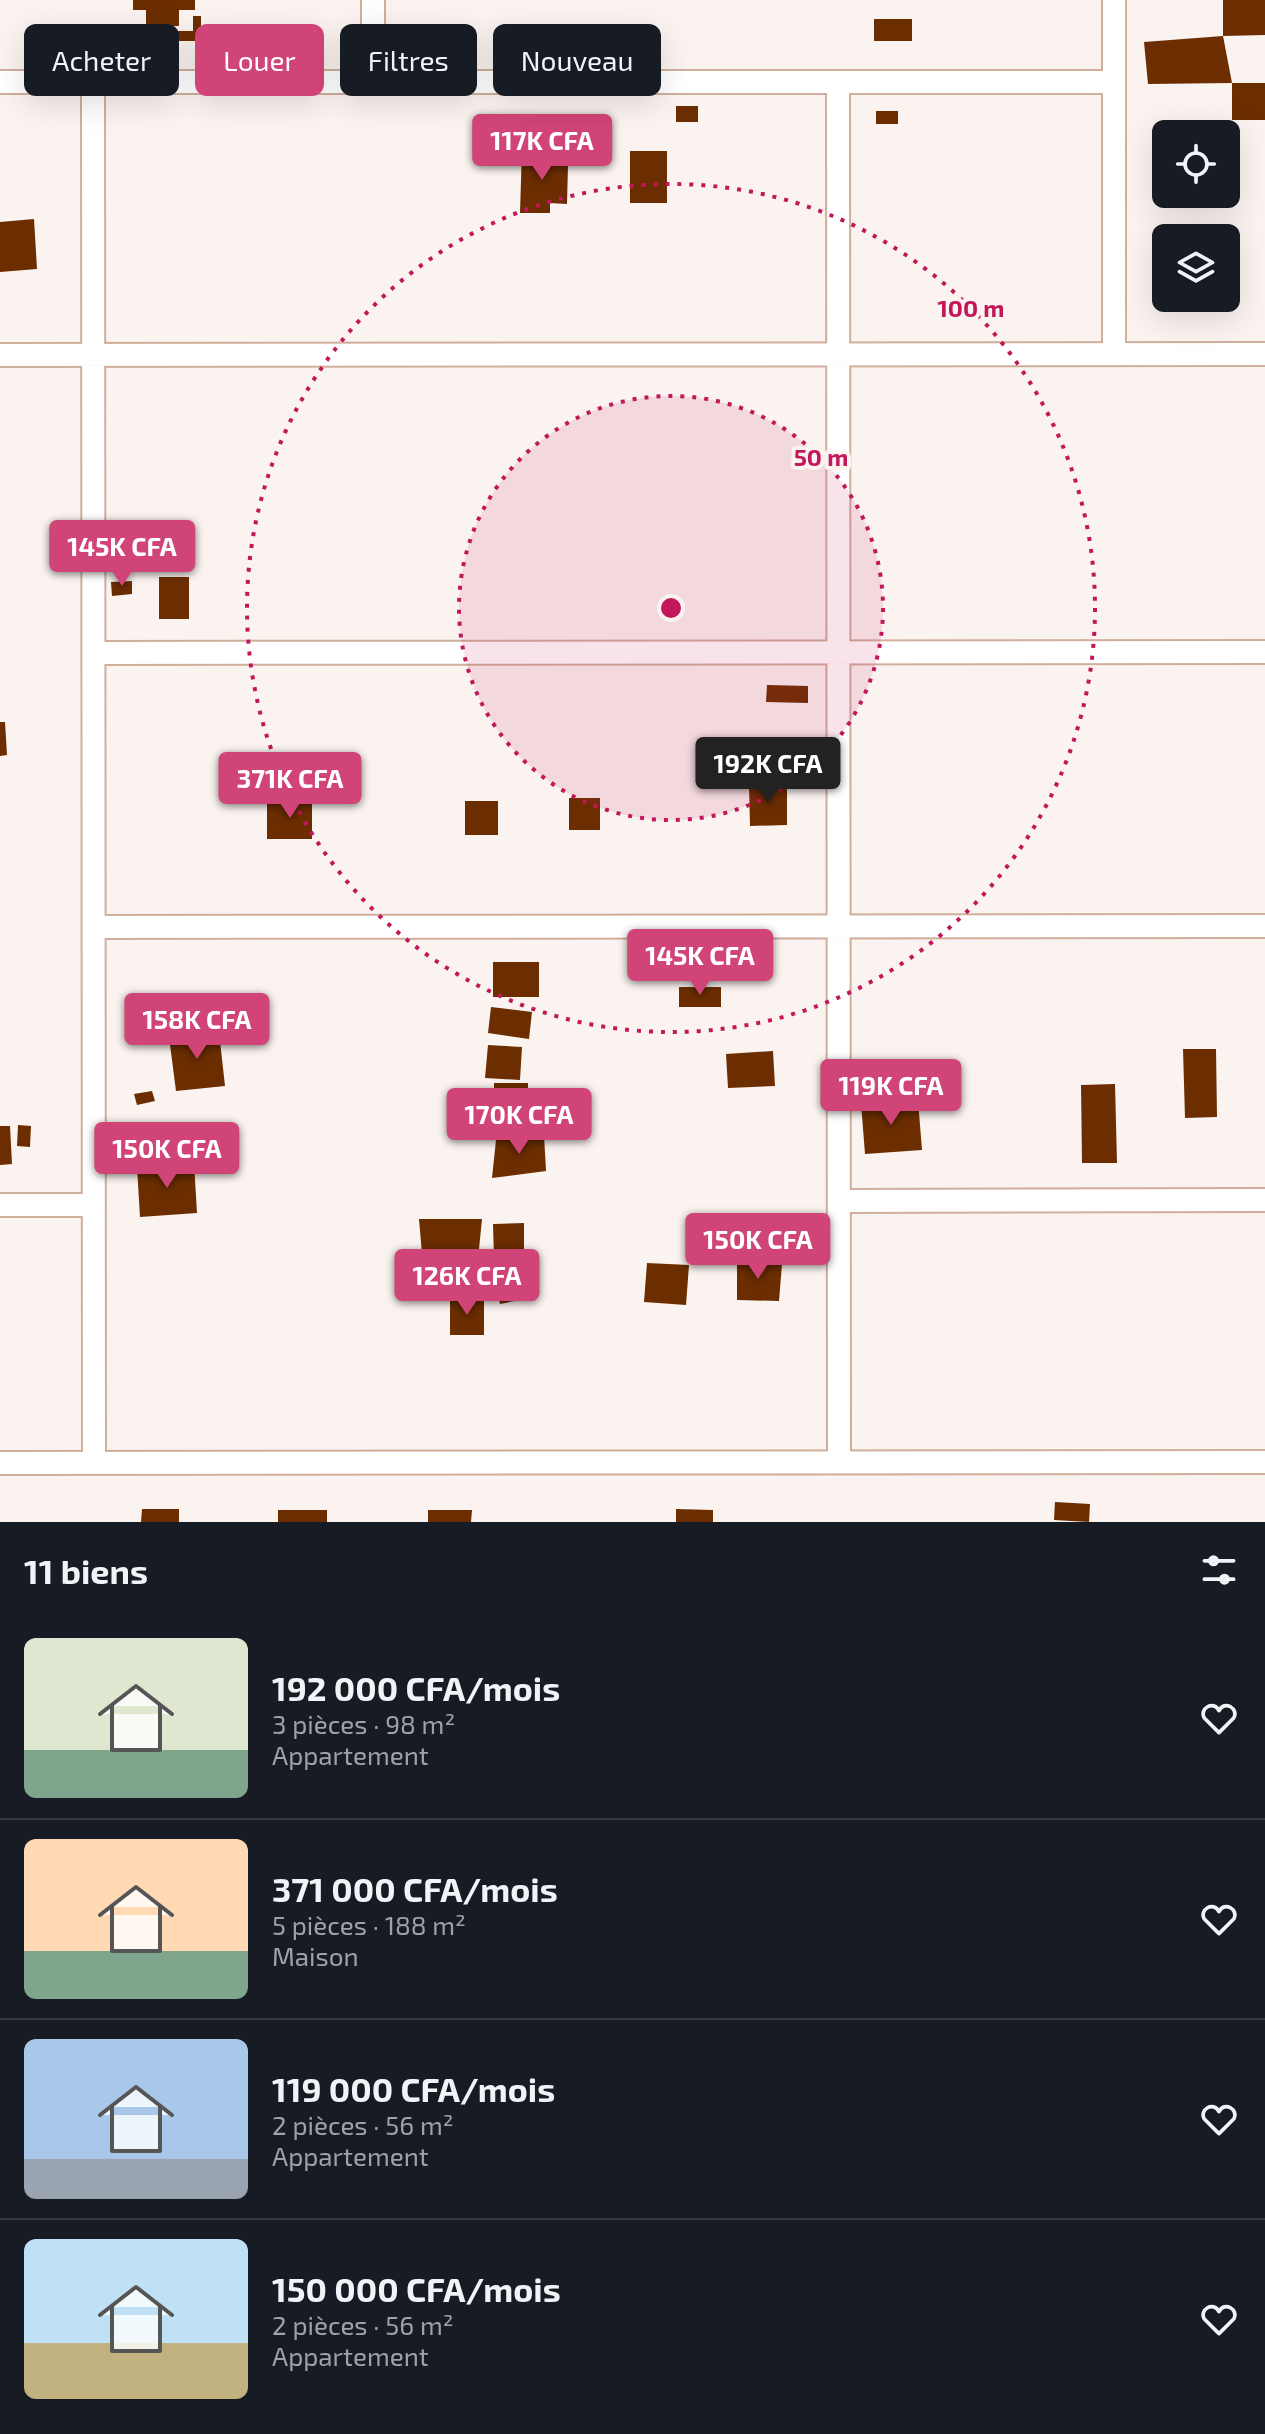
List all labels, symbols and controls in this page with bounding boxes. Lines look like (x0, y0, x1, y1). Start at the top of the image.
chip: Acheter (24, 24, 179, 96)
chip: Louer (195, 24, 324, 96)
chip: Filtres (340, 24, 477, 96)
chip: Nouveau (493, 24, 661, 96)
pin: 117K CFA (459, 114, 625, 182)
map controls (1152, 120, 1240, 312)
button: locate (1152, 120, 1240, 208)
text: 117K CFA (490, 124, 594, 155)
button: layers (1152, 224, 1240, 312)
text: 100 m (938, 293, 1004, 322)
text: 50 m (794, 442, 848, 471)
pin: 145K CFA (39, 520, 205, 588)
text: 145K CFA (67, 530, 177, 561)
centre of rings (657, 594, 685, 622)
pin: 192K CFA (685, 737, 851, 805)
text: 192K CFA (713, 747, 823, 778)
pin: 371K CFA (207, 752, 373, 820)
text: 371K CFA (236, 762, 344, 793)
pin: 145K CFA (617, 929, 783, 997)
text: 145K CFA (645, 939, 755, 970)
pin: 158K CFA (114, 993, 280, 1061)
text: 158K CFA (142, 1003, 252, 1034)
pin: 119K CFA (808, 1059, 974, 1127)
text: 119K CFA (838, 1069, 944, 1100)
pin: 170K CFA (436, 1088, 602, 1156)
text: 170K CFA (465, 1098, 573, 1129)
pin: 150K CFA (84, 1122, 250, 1190)
text: 150K CFA (112, 1132, 222, 1163)
pin: 150K CFA (675, 1213, 841, 1281)
text: 150K CFA (703, 1223, 813, 1254)
pin: 126K CFA (384, 1249, 550, 1317)
text: 126K CFA (412, 1259, 522, 1290)
icon: filters (1197, 1548, 1241, 1592)
text: 11 biens (24, 1550, 148, 1591)
text: 192 000 CFA/mois (272, 1667, 560, 1708)
icon: home (88, 1670, 184, 1766)
icon: heart (1197, 1696, 1241, 1740)
text: 3 pièces · 98 m² (272, 1708, 455, 1739)
text: Appartement (272, 1739, 429, 1770)
text: 371 000 CFA/mois (272, 1868, 558, 1909)
icon: home (88, 1871, 184, 1967)
icon: heart (1197, 1897, 1241, 1941)
text: 5 pièces · 188 m² (272, 1909, 466, 1940)
text: Maison (272, 1940, 359, 1971)
text: 119 000 CFA/mois (272, 2068, 555, 2109)
icon: home (88, 2071, 184, 2167)
icon: heart (1197, 2097, 1241, 2141)
text: 2 pièces · 56 m² (272, 2109, 453, 2140)
text: Appartement (272, 2140, 429, 2171)
text: 150 000 CFA/mois (272, 2268, 561, 2309)
icon: home (88, 2271, 184, 2367)
icon: heart (1197, 2297, 1241, 2341)
text: 2 pièces · 56 m² (272, 2309, 453, 2340)
text: Appartement (272, 2340, 429, 2371)

